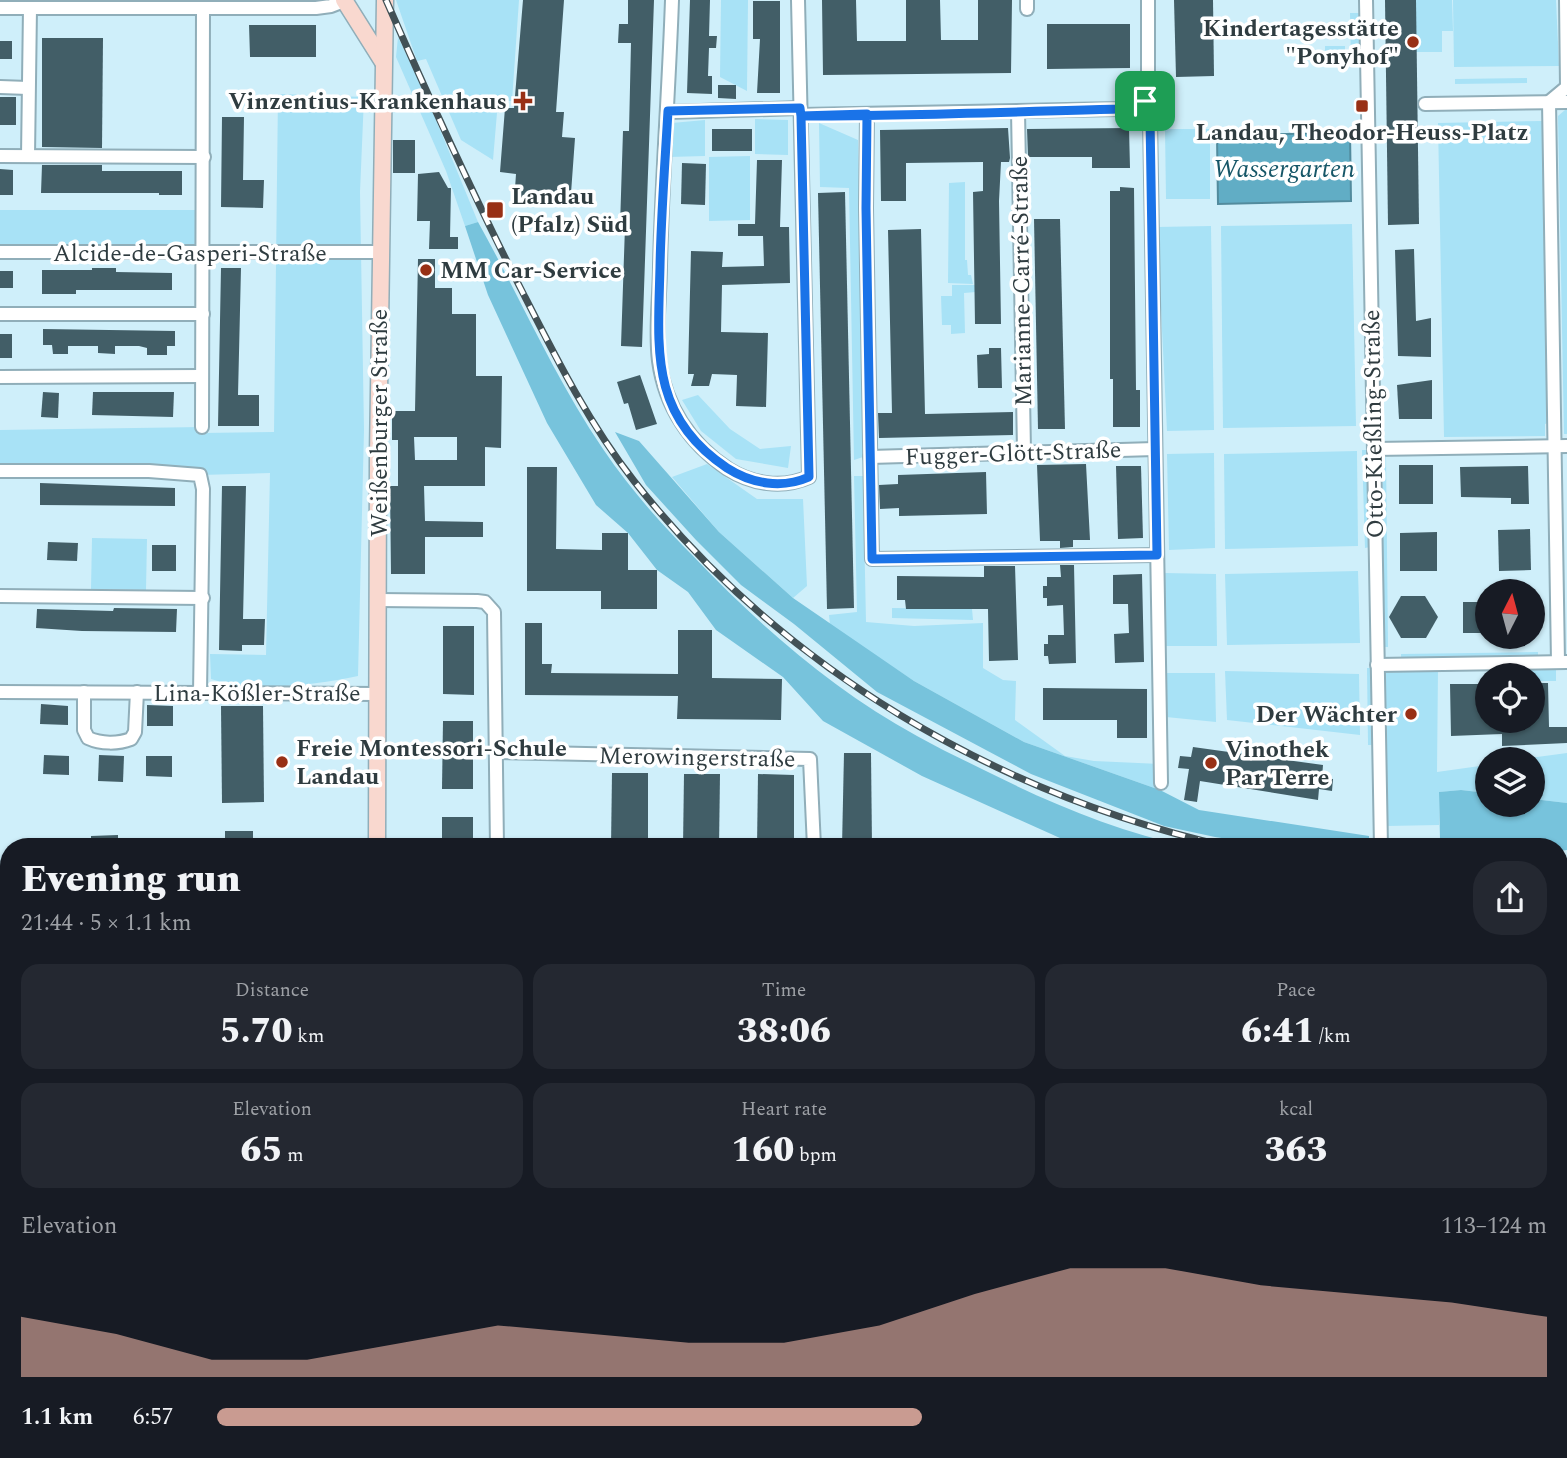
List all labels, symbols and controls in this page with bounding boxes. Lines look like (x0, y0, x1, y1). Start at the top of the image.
place label: Kindertagesstätte "Ponyhof" (1203, 11, 1399, 75)
marker: Kindertagesstätte "Ponyhof" (1405, 34, 1421, 50)
pin (1115, 71, 1175, 131)
icon: arrive (1126, 82, 1164, 120)
place label: Vinzentius-Krankenhaus (228, 84, 507, 120)
marker: Vinzentius-Krankenhaus (513, 91, 533, 111)
marker: Landau, Theodor-Heuss-Platz (1354, 98, 1370, 114)
place label: Landau, Theodor-Heuss-Platz (1195, 115, 1529, 151)
water label: Wassergarten (1213, 149, 1355, 189)
street label: Marianne-Carré-Straße (1002, 155, 1042, 407)
place label: Landau (Pfalz) Süd (511, 179, 628, 243)
marker: Landau (Pfalz) Süd (485, 200, 505, 220)
street label: Alcide-de-Gasperi-Straße (53, 236, 327, 272)
place label: MM Car-Service (440, 253, 622, 289)
marker: MM Car-Service (418, 262, 434, 278)
street label: Weißenburger Straße (362, 309, 398, 537)
street label: Otto-Kießling-Straße (1354, 309, 1394, 539)
street label: Fugger-Glött-Straße (904, 432, 1122, 476)
north arrow (1475, 579, 1545, 649)
map controls (1475, 579, 1545, 817)
button: locate (1475, 663, 1545, 733)
street label: Lina-Kößler-Straße (153, 676, 361, 712)
place label: Der Wächter (1255, 697, 1398, 733)
marker: Der Wächter (1403, 706, 1419, 722)
place label: Freie Montessori-Schule Landau (296, 731, 567, 795)
place label: Vinothek Par Terre (1225, 732, 1330, 796)
street label: Merowingerstraße (598, 738, 796, 778)
button: layers (1475, 747, 1545, 817)
marker: Freie Montessori-Schule Landau (274, 754, 290, 770)
marker: Vinothek Par Terre (1203, 755, 1219, 771)
text: Evening run (21, 851, 241, 909)
button: share (1473, 861, 1547, 935)
text: 21:44 · 5 × 1.1 km (21, 906, 192, 941)
text: Distance (235, 976, 309, 1005)
text: Time (762, 976, 806, 1005)
text: Pace (1276, 976, 1316, 1005)
text: 5.70 (220, 1005, 293, 1058)
text: 38:06 (737, 1005, 831, 1058)
text: 6:41 (1241, 1005, 1314, 1058)
text: km (293, 1022, 324, 1051)
text: /km (1314, 1022, 1351, 1051)
text: Elevation (232, 1095, 312, 1124)
text: Heart rate (741, 1095, 827, 1124)
text: kcal (1279, 1095, 1313, 1124)
text: 65 (240, 1124, 282, 1177)
text: 160 (731, 1124, 794, 1177)
text: 363 (1264, 1124, 1328, 1177)
text: m (282, 1141, 304, 1170)
text: bpm (794, 1141, 837, 1170)
text: Elevation (21, 1209, 117, 1244)
text: 113–124 m (1441, 1209, 1547, 1244)
text: 1.1 km (21, 1400, 93, 1435)
text: 6:57 (133, 1400, 173, 1435)

